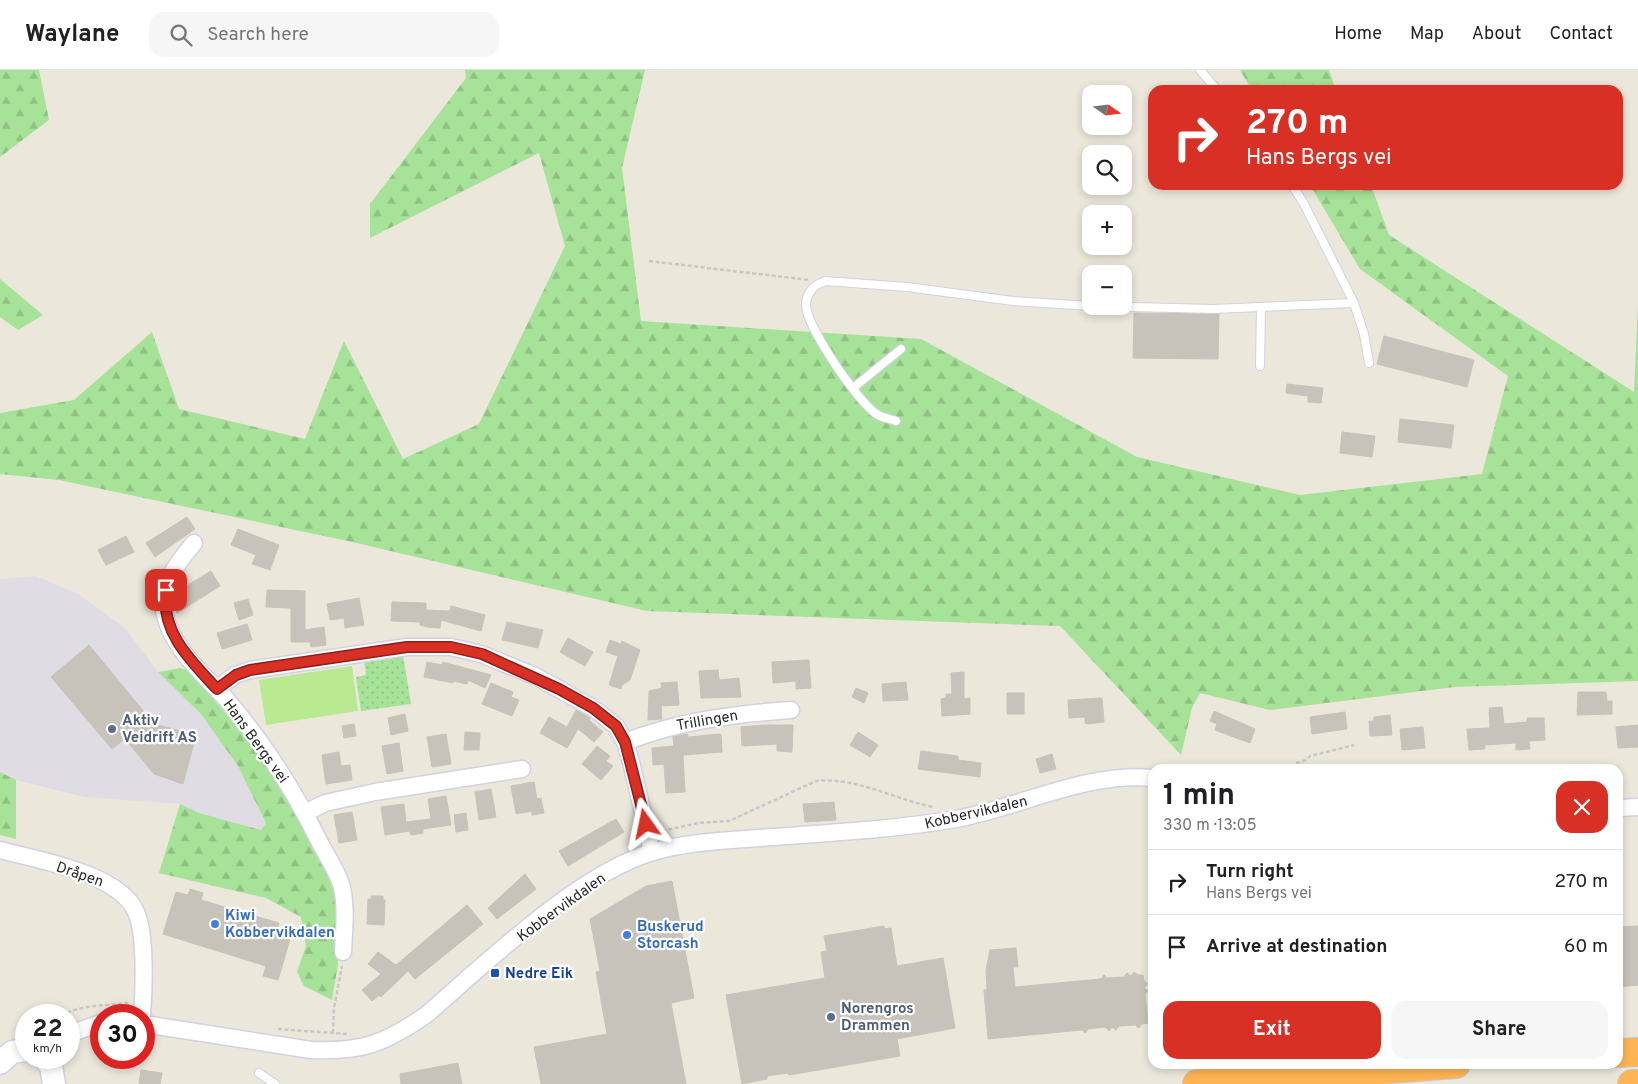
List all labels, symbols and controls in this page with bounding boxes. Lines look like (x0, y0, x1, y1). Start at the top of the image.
search box (149, 12, 499, 57)
text: Waylane (25, 20, 119, 50)
icon: search (167, 21, 195, 49)
text: Search here (207, 23, 309, 47)
text: Home (1334, 23, 1382, 46)
text: Map (1410, 23, 1444, 46)
text: About (1472, 23, 1521, 46)
text: Contact (1549, 23, 1613, 46)
north arrow (1082, 85, 1132, 135)
map controls (1082, 85, 1132, 315)
text: 270 m (1246, 102, 1348, 146)
icon: right (1163, 105, 1228, 170)
button: search (1082, 145, 1132, 195)
text: Hans Bergs vei (1246, 145, 1392, 172)
button: + (1082, 205, 1132, 255)
button: − (1082, 265, 1132, 315)
pin (145, 569, 187, 611)
icon: arrive (152, 576, 180, 604)
street label: Hans Bergs vei (218, 696, 292, 788)
street label: Trillingen (675, 707, 740, 736)
place label: Aktiv Veidrift AS (122, 712, 197, 748)
marker: Aktiv Veidrift AS (106, 723, 118, 735)
text: 1 min (1163, 778, 1235, 815)
button: close (1556, 781, 1608, 833)
street label: Kobbervikdalen (923, 792, 1030, 835)
position arrow (619, 797, 671, 849)
text: 330 m · 13:05 (1163, 816, 1257, 836)
street label: Dråpen (53, 858, 106, 892)
text: Turn right (1206, 860, 1294, 884)
icon: right (1163, 868, 1191, 896)
street label: Kobbervikdalen (514, 870, 610, 947)
text: 270 m (1554, 870, 1608, 894)
text: Hans Bergs vei (1206, 884, 1312, 904)
place label: Kiwi Kobbervikdalen (225, 907, 335, 943)
marker: Kiwi Kobbervikdalen (209, 918, 221, 930)
place label: Buskerud Storcash (637, 918, 704, 954)
marker: Buskerud Storcash (621, 929, 633, 941)
icon: arrive (1163, 933, 1191, 961)
text: Arrive at destination (1206, 935, 1387, 959)
text: 60 m (1564, 935, 1608, 959)
place label: Nedre Eik (505, 965, 573, 984)
marker: Nedre Eik (489, 967, 501, 979)
place label: Norengros Drammen (841, 1000, 914, 1036)
button: Exit (1163, 1001, 1381, 1059)
button: Share (1391, 1001, 1608, 1059)
speed limit sign: 30 (90, 1004, 155, 1069)
marker: Norengros Drammen (825, 1011, 837, 1023)
text: 22 (32, 1014, 63, 1046)
text: km/h (33, 1041, 62, 1057)

